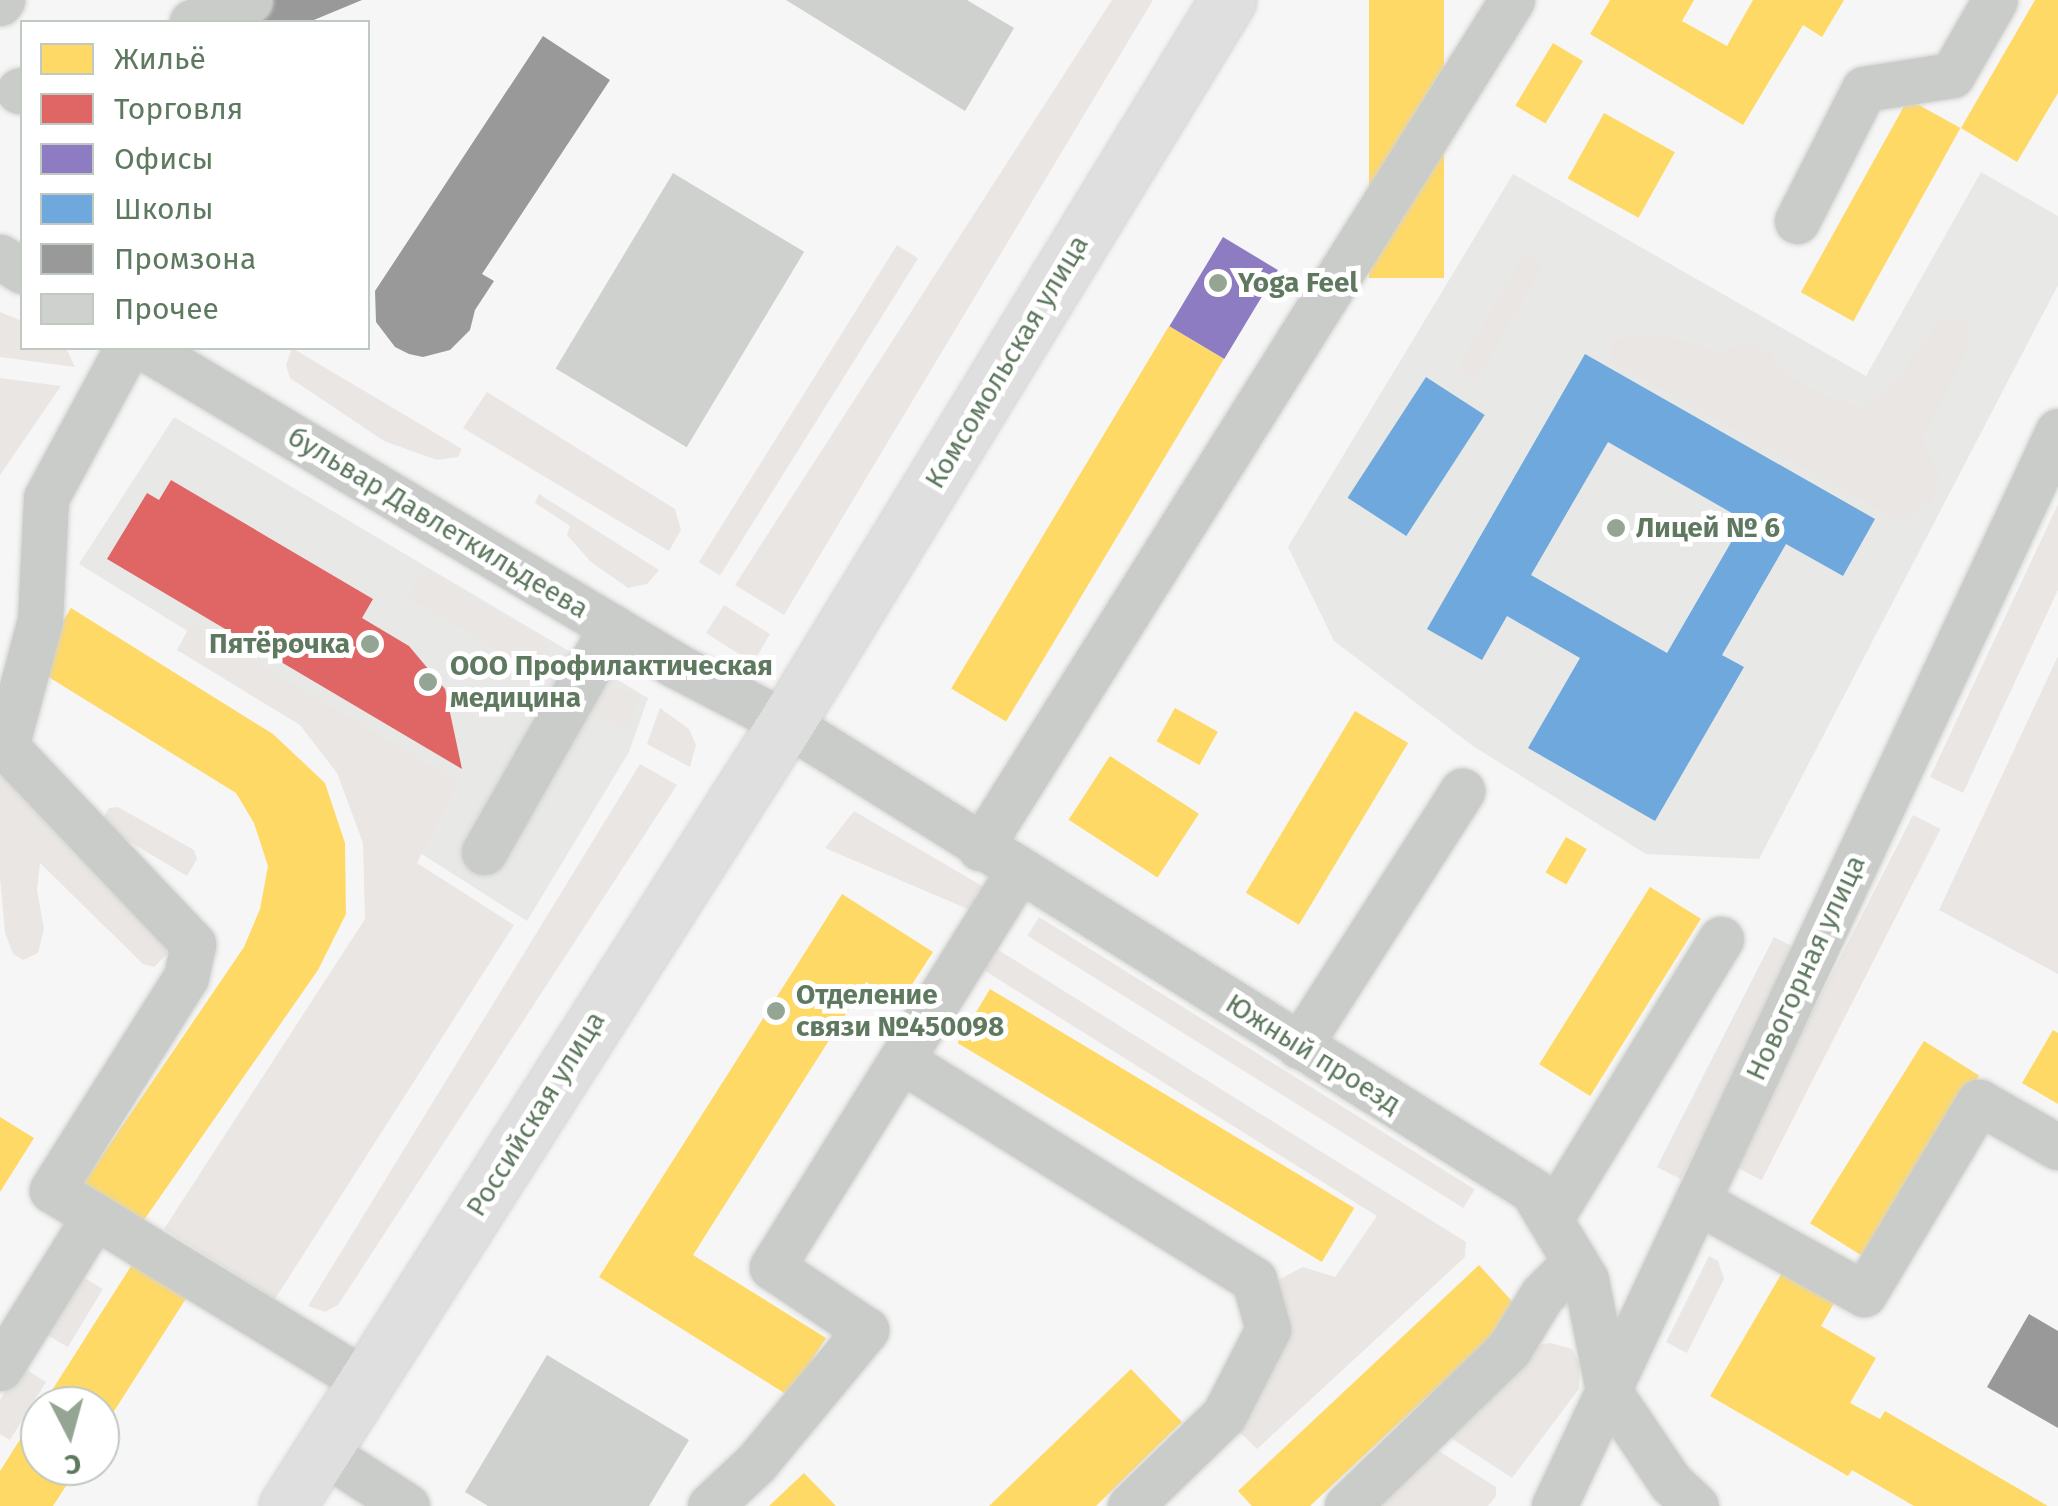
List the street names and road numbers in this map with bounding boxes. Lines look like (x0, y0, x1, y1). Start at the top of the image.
street label: Комсомольская улица (918, 229, 1096, 495)
street label: бульвар Давлеткильдеева (282, 420, 594, 626)
street label: Новогорная улица (1739, 850, 1873, 1086)
street label: Южный проезд (1219, 987, 1407, 1121)
street label: Российская улица (459, 1005, 613, 1223)

